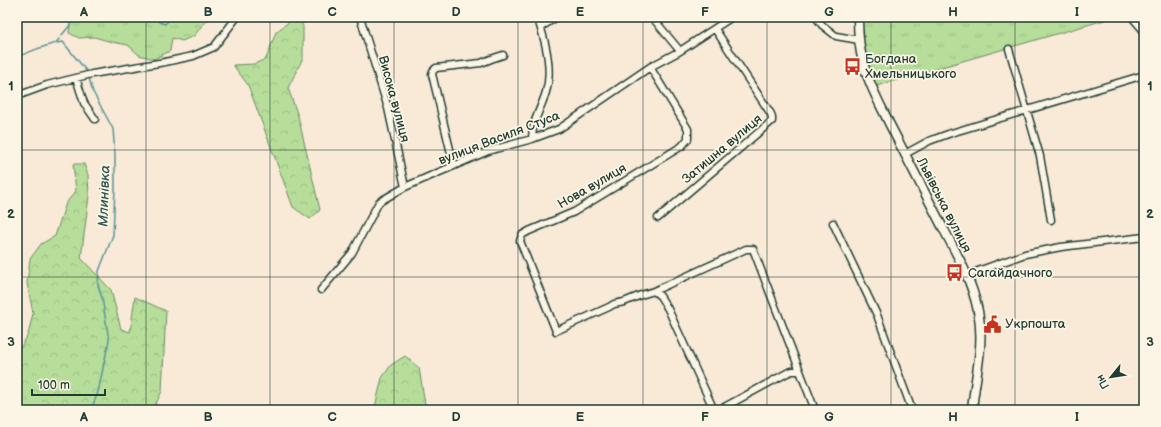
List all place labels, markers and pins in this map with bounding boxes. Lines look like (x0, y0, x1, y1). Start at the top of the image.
place label: Богдана Хмельницького (865, 51, 956, 82)
bus stop icon: Богдана Хмельницького (842, 56, 862, 76)
bus stop icon: Сагайдачного (945, 263, 965, 283)
place label: Сагайдачного (968, 265, 1053, 281)
public building icon: Укрпошта (982, 314, 1002, 334)
place label: Укрпошта (1005, 316, 1066, 332)

